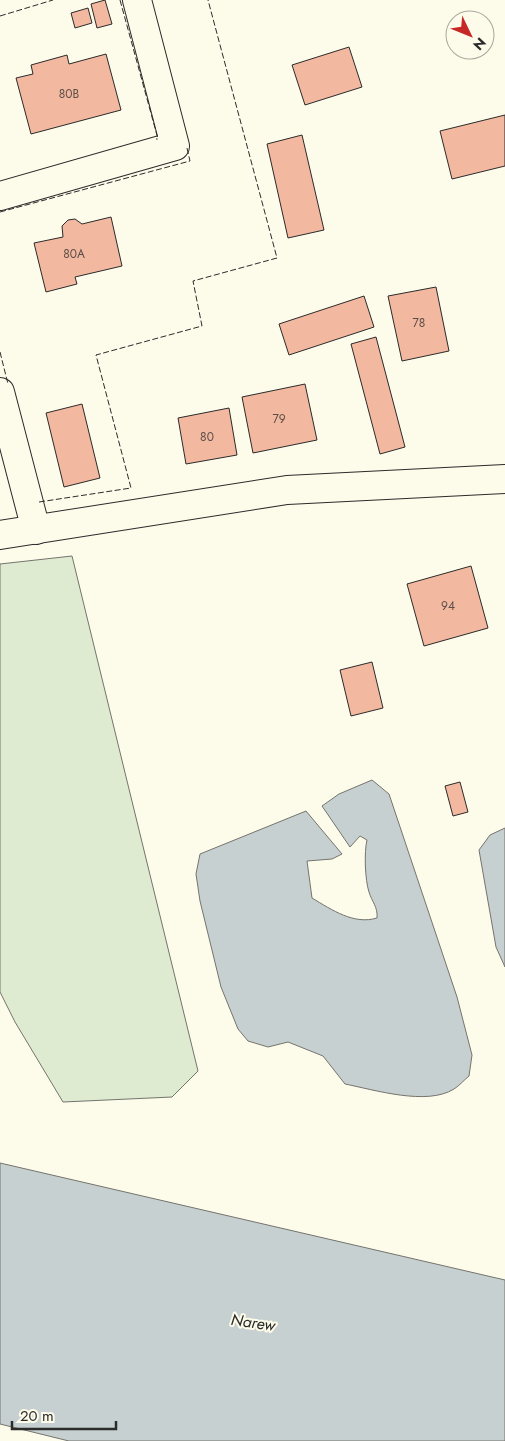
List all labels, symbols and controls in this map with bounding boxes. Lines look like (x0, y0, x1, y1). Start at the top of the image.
north arrow (445, 10, 495, 60)
text: N (468, 33, 491, 55)
house number: 80B (59, 85, 80, 103)
house number: 80A (63, 245, 85, 263)
house number: 78 (413, 314, 425, 332)
house number: 79 (272, 410, 286, 428)
house number: 80 (200, 428, 214, 446)
house number: 94 (441, 597, 455, 615)
water label: Narew (229, 1308, 278, 1337)
scale bar (12, 1398, 116, 1430)
text: 20 m (20, 1405, 54, 1427)

